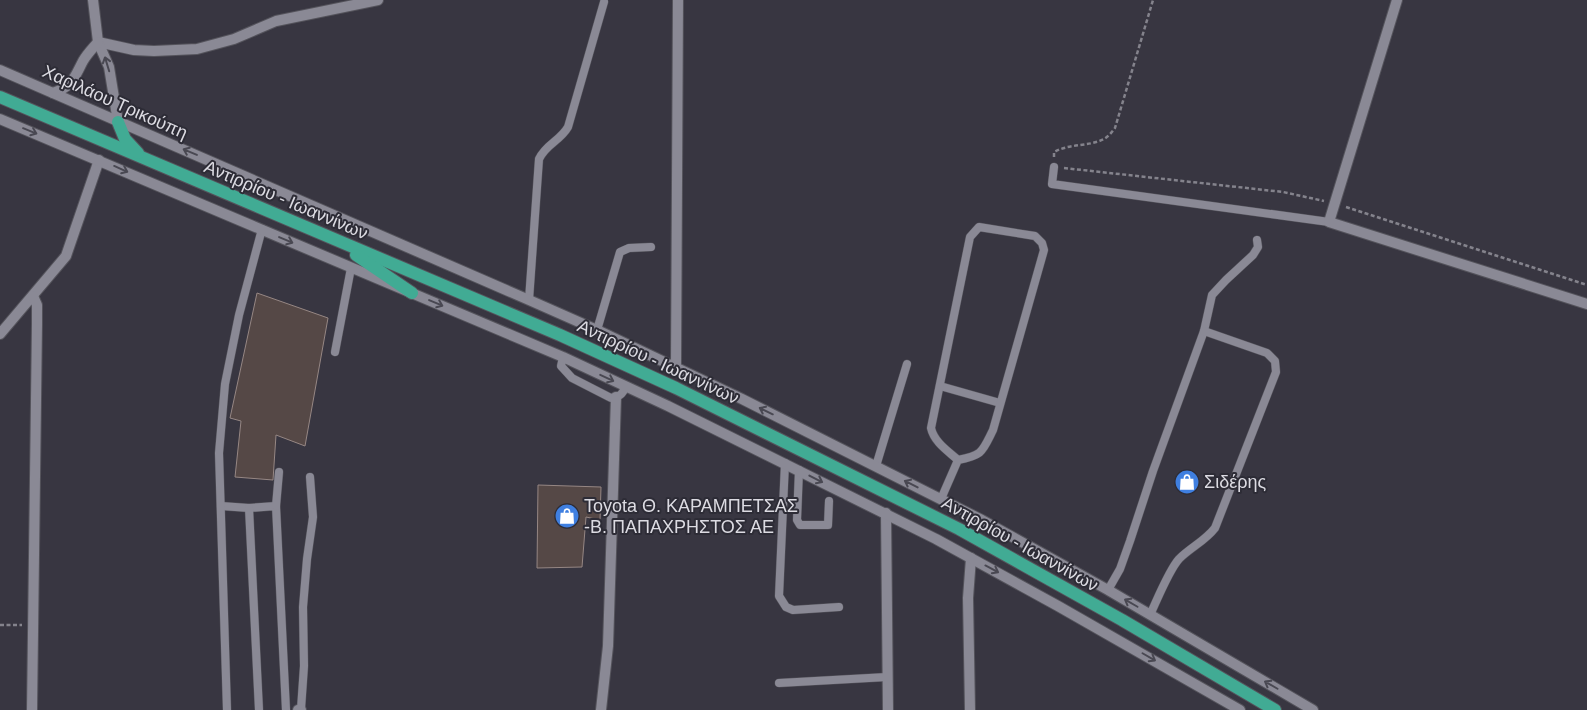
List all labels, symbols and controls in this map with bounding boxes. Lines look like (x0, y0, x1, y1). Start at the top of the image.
one-way arrow (102, 56, 112, 72)
street label: Χαριλάου Τρικούπη (39, 61, 191, 143)
one-way arrow (22, 127, 37, 136)
one-way arrow (183, 147, 198, 157)
street label: Αντιρρίου - Ιωαννίνων (201, 156, 371, 244)
one-way arrow (113, 165, 128, 175)
one-way arrow (278, 235, 293, 245)
one-way arrow (428, 299, 443, 308)
street label: Αντιρρίου - Ιωαννίνων (574, 316, 742, 408)
one-way arrow (599, 373, 614, 383)
one-way arrow (759, 406, 774, 415)
shop icon: Σιδέρης (1174, 469, 1200, 495)
place label: Σιδέρης (1204, 472, 1266, 492)
one-way arrow (808, 474, 823, 484)
one-way arrow (904, 479, 919, 488)
street label: Αντιρρίου - Ιωαννίνων (938, 493, 1102, 595)
place label: Toyota Θ. ΚΑΡΑΜΠΕΤΣΑΣ -Β. ΠΑΠΑΧΡΗΣΤΟΣ ΑΕ (584, 496, 798, 537)
shop icon: Toyota Θ. ΚΑΡΑΜΠΕΤΣΑΣ -Β. ΠΑΠΑΧΡΗΣΤΟΣ ΑΕ (554, 503, 580, 529)
one-way arrow (984, 565, 998, 575)
one-way arrow (1124, 598, 1138, 608)
one-way arrow (1141, 653, 1155, 663)
one-way arrow (1264, 680, 1278, 690)

